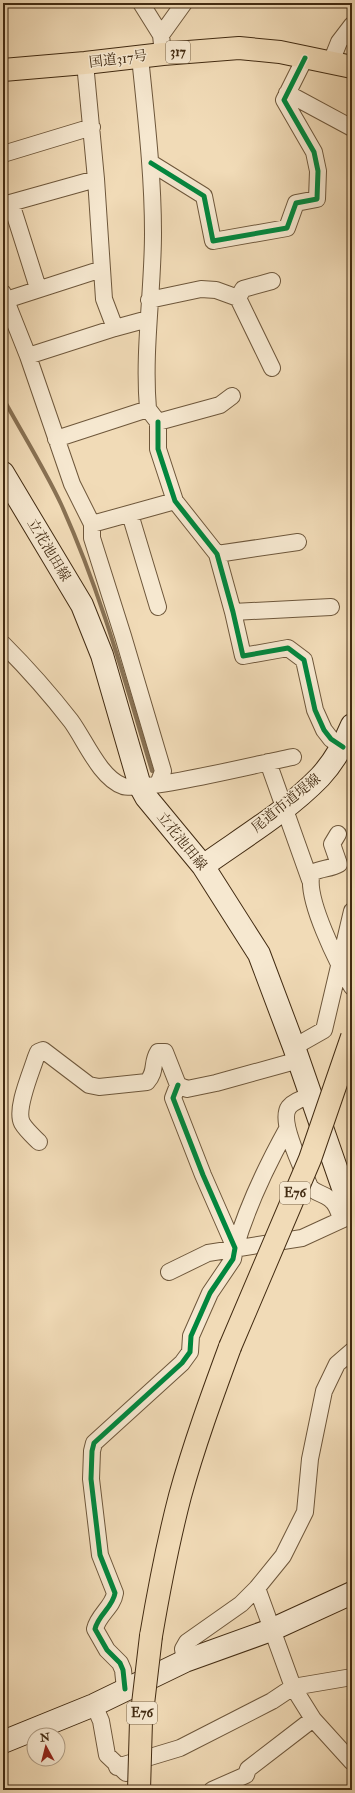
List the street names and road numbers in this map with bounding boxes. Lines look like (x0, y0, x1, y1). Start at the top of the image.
road number: 317 (166, 41, 190, 63)
street label: 国道317号 (88, 47, 148, 71)
street label: 立花池田線 (24, 516, 74, 584)
street label: 尾道市道堤線 (248, 770, 324, 836)
street label: 立花池田線 (153, 808, 211, 874)
road number: E76 (280, 1182, 310, 1204)
road number: E76 (127, 1702, 157, 1724)

